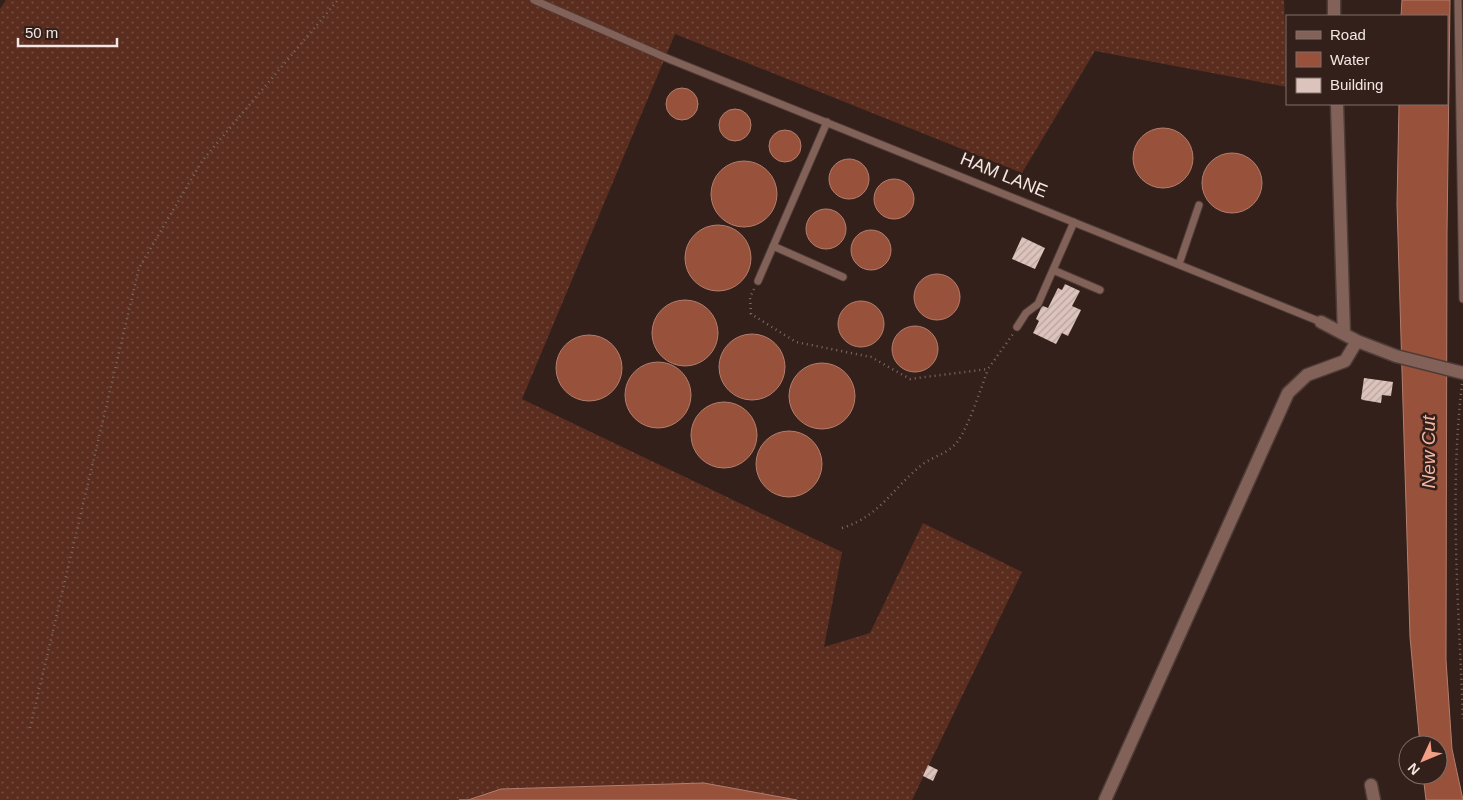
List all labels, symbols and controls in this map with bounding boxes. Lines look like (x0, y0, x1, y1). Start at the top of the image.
scale bar (18, 15, 116, 47)
legend (1286, 15, 1448, 105)
text: 50 m (25, 24, 58, 41)
text: Road (1330, 26, 1366, 43)
text: Water (1330, 51, 1369, 68)
text: Building (1330, 76, 1383, 93)
street label: HAM LANE (958, 148, 1050, 202)
water label: New Cut (1418, 415, 1439, 488)
north arrow (1398, 735, 1448, 785)
text: N (1404, 760, 1423, 778)

